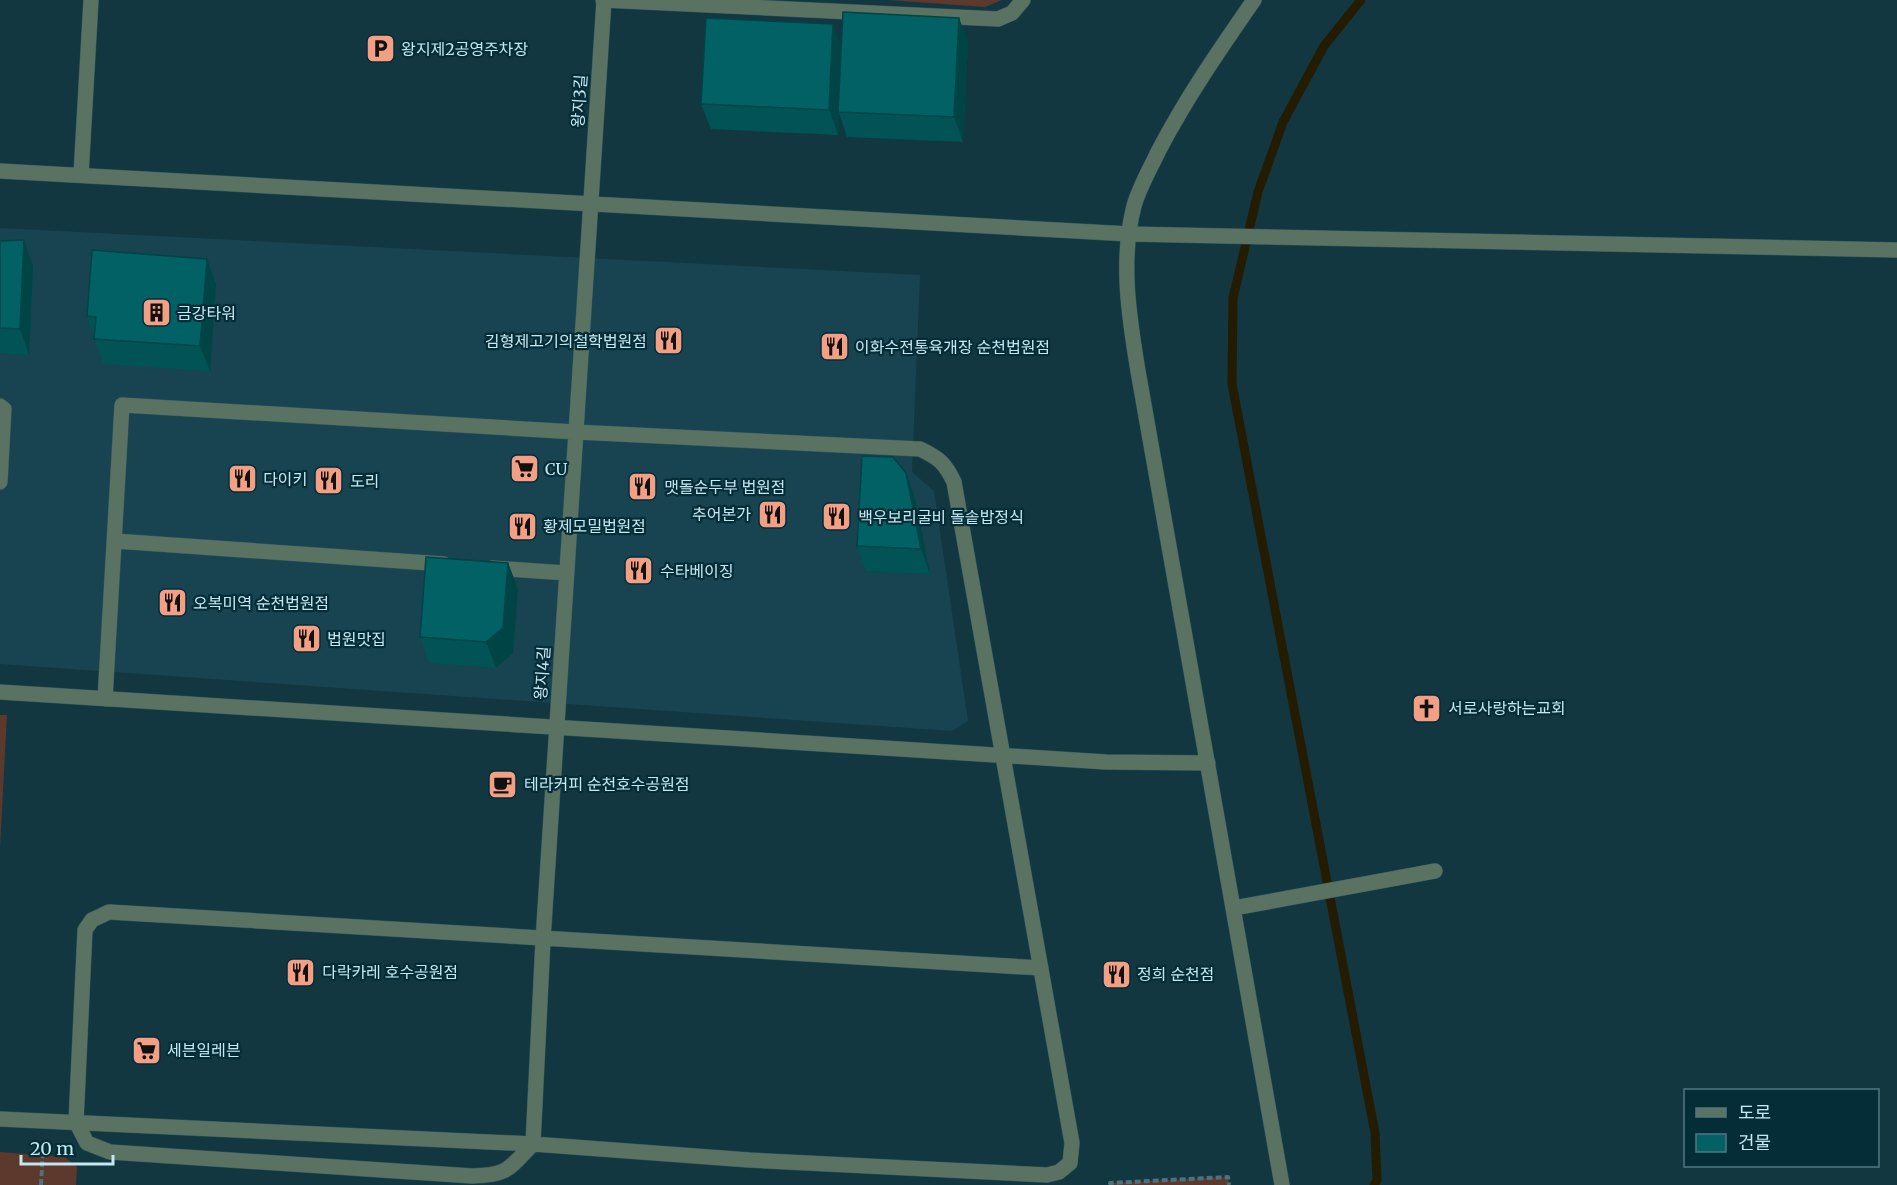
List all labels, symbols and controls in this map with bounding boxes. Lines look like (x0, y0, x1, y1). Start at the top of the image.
parking icon: 왕지제2공영주차장 (364, 33, 396, 65)
place label: 왕지제2공영주차장 (401, 39, 529, 59)
street label: 왕지3길 (567, 74, 591, 128)
building icon: 금강타워 (140, 297, 172, 329)
place label: 금강타워 (177, 303, 236, 323)
restaurant icon: 김형제고기의철학법원점 (652, 325, 684, 357)
place label: 김형제고기의철학법원점 (485, 331, 647, 351)
restaurant icon: 이화수전통육개장 순천법원점 (818, 331, 850, 363)
place label: 이화수전통육개장 순천법원점 (855, 337, 1050, 357)
supermarket icon: CU (508, 453, 540, 485)
place label: CU (545, 459, 567, 479)
restaurant icon: 다이키 (226, 463, 258, 495)
restaurant icon: 도리 (313, 465, 345, 497)
place label: 다이키 (263, 469, 307, 489)
place label: 도리 (350, 471, 379, 491)
restaurant icon: 맷돌순두부 법원점 (627, 471, 659, 503)
place label: 맷돌순두부 법원점 (664, 477, 786, 497)
restaurant icon: 추어본가 (756, 498, 788, 530)
restaurant icon: 백우보리굴비 돌솥밥정식 (821, 501, 853, 533)
place label: 추어본가 (692, 504, 751, 524)
place label: 백우보리굴비 돌솥밥정식 (858, 507, 1024, 527)
restaurant icon: 황제모밀법원점 (506, 510, 538, 542)
place label: 황제모밀법원점 (543, 516, 646, 536)
restaurant icon: 수타베이징 (623, 555, 655, 587)
place label: 수타베이징 (660, 561, 734, 581)
restaurant icon: 오복미역 순천법원점 (156, 587, 188, 619)
place label: 오복미역 순천법원점 (193, 593, 329, 613)
restaurant icon: 법원맛집 (290, 623, 322, 655)
place label: 법원맛집 (327, 629, 386, 649)
street label: 왕지4길 (530, 645, 554, 701)
church icon: 서로사랑하는교회 (1411, 692, 1443, 724)
place label: 서로사랑하는교회 (1448, 698, 1566, 718)
cafe icon: 테라커피 순천호수공원점 (487, 768, 519, 800)
place label: 테라커피 순천호수공원점 (524, 774, 690, 794)
restaurant icon: 다락카레 호수공원점 (285, 956, 317, 988)
restaurant icon: 정희 순천점 (1100, 958, 1132, 990)
place label: 다락카레 호수공원점 (322, 962, 458, 982)
place label: 정희 순천점 (1137, 964, 1214, 984)
supermarket icon: 세븐일레븐 (130, 1034, 162, 1066)
place label: 세븐일레븐 (167, 1040, 241, 1060)
legend (1684, 1089, 1879, 1167)
text: 도로 (1738, 1101, 1771, 1124)
scale bar (21, 1128, 112, 1166)
text: 건물 (1738, 1131, 1771, 1154)
text: 20 m (30, 1137, 74, 1160)

